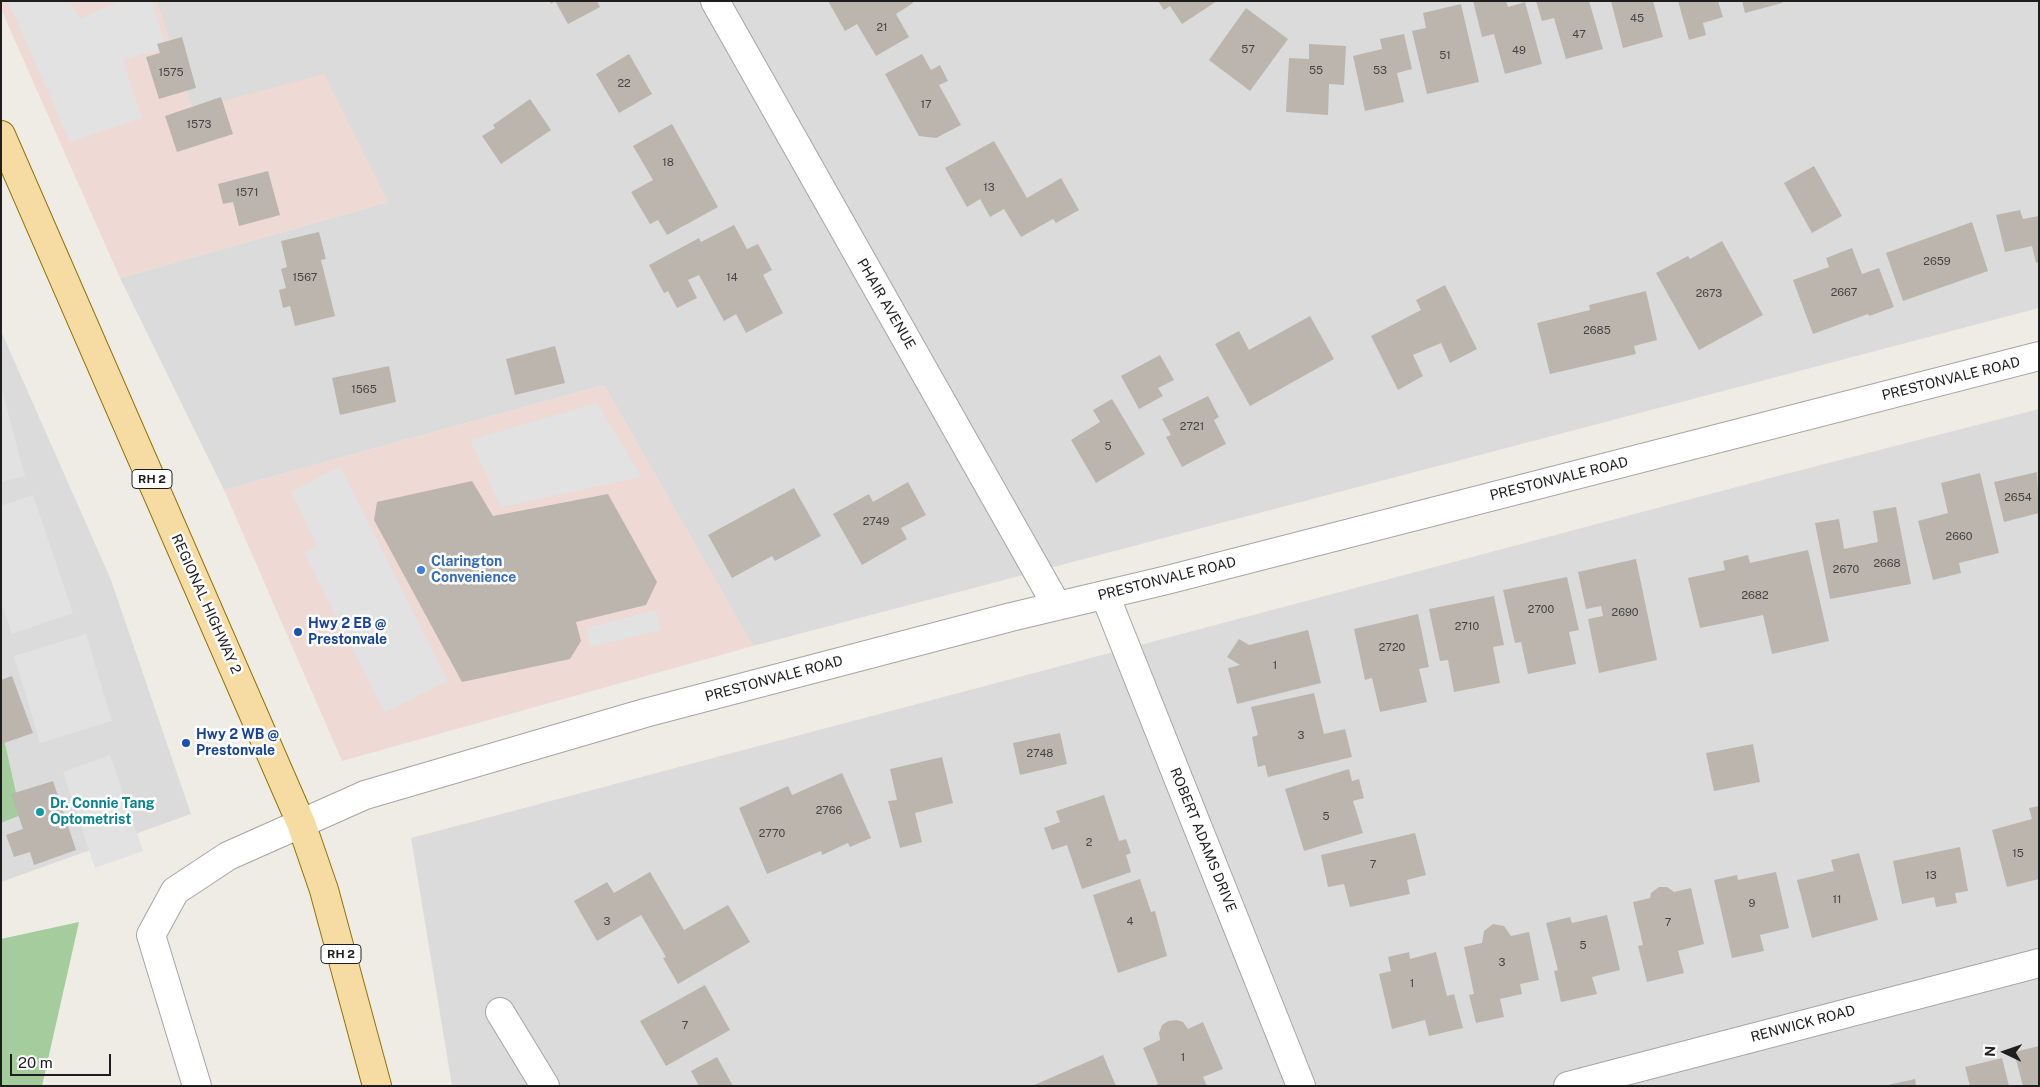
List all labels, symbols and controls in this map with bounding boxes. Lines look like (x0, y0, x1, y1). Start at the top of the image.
house number: 45 (1630, 12, 1644, 26)
house number: 21 (876, 21, 888, 35)
house number: 47 (1572, 28, 1586, 42)
house number: 57 (1241, 43, 1255, 57)
house number: 49 (1512, 44, 1526, 58)
house number: 51 (1439, 49, 1451, 63)
house number: 55 (1309, 64, 1323, 78)
house number: 53 (1373, 64, 1387, 78)
house number: 1575 (158, 66, 184, 80)
house number: 22 (617, 77, 631, 91)
house number: 17 (920, 98, 932, 112)
house number: 1573 (187, 118, 211, 132)
house number: 18 (662, 156, 674, 170)
house number: 13 (983, 181, 995, 195)
house number: 1571 (236, 186, 258, 200)
house number: 2659 (1923, 255, 1951, 269)
street label: PHAIR AVENUE (853, 256, 919, 352)
house number: 1567 (293, 271, 317, 285)
house number: 14 (726, 271, 738, 285)
house number: 2667 (1831, 286, 1857, 300)
house number: 2673 (1696, 287, 1722, 301)
house number: 2685 (1583, 324, 1611, 338)
street label: PRESTONVALE ROAD (1880, 354, 2022, 404)
house number: 1565 (351, 383, 377, 397)
house number: 2721 (1180, 420, 1204, 434)
house number: 5 (1104, 440, 1112, 454)
street label: PRESTONVALE ROAD (1488, 454, 1630, 504)
road number: RH 2 (132, 469, 172, 488)
house number: 2654 (2004, 491, 2032, 505)
house number: 2749 (863, 515, 889, 529)
house number: 2660 (1946, 530, 1972, 544)
street label: REGIONAL HIGHWAY 2 (168, 532, 244, 676)
place label: Clarington Convenience (431, 554, 516, 586)
street label: PRESTONVALE ROAD (1096, 554, 1238, 604)
house number: 2668 (1873, 557, 1901, 571)
house number: 2670 (1833, 563, 1859, 577)
marker: Clarington Convenience (415, 564, 427, 576)
house number: 2682 (1741, 589, 1769, 603)
house number: 2700 (1528, 603, 1554, 617)
house number: 2690 (1612, 606, 1638, 620)
place label: Hwy 2 EB @ Prestonvale (308, 616, 387, 648)
house number: 2710 (1455, 620, 1479, 634)
marker: Hwy 2 EB @ Prestonvale (292, 626, 304, 638)
house number: 2720 (1379, 641, 1405, 655)
street label: PRESTONVALE ROAD (703, 653, 845, 705)
house number: 1 (1273, 659, 1277, 673)
place label: Hwy 2 WB @ Prestonvale (196, 727, 279, 760)
house number: 3 (1298, 729, 1304, 743)
marker: Hwy 2 WB @ Prestonvale (180, 737, 192, 749)
house number: 2748 (1027, 747, 1053, 761)
street label: ROBERT ADAMS DRIVE (1166, 765, 1240, 915)
place label: Dr. Connie Tang Optometrist (50, 796, 155, 829)
house number: 2766 (816, 804, 842, 818)
marker: Dr. Connie Tang Optometrist (34, 806, 46, 818)
house number: 5 (1322, 810, 1330, 824)
house number: 2770 (759, 827, 785, 841)
house number: 2 (1086, 836, 1092, 850)
house number: 15 (2012, 847, 2024, 861)
house number: 7 (1370, 858, 1376, 872)
house number: 13 (1925, 869, 1937, 883)
house number: 11 (1833, 893, 1841, 907)
house number: 9 (1749, 897, 1755, 911)
house number: 3 (604, 915, 610, 929)
house number: 4 (1127, 915, 1133, 929)
house number: 7 (1665, 916, 1671, 930)
house number: 5 (1579, 939, 1587, 953)
road number: RH 2 (321, 944, 361, 964)
house number: 3 (1499, 956, 1505, 970)
house number: 1 (1410, 977, 1414, 991)
street label: RENWICK ROAD (1749, 1002, 1857, 1046)
house number: 7 (682, 1019, 688, 1033)
north arrow (1980, 1027, 2030, 1077)
scale bar (12, 1044, 114, 1076)
text: N (1982, 1045, 1998, 1057)
house number: 1 (1181, 1051, 1185, 1065)
text: 20 m (18, 1054, 53, 1071)

